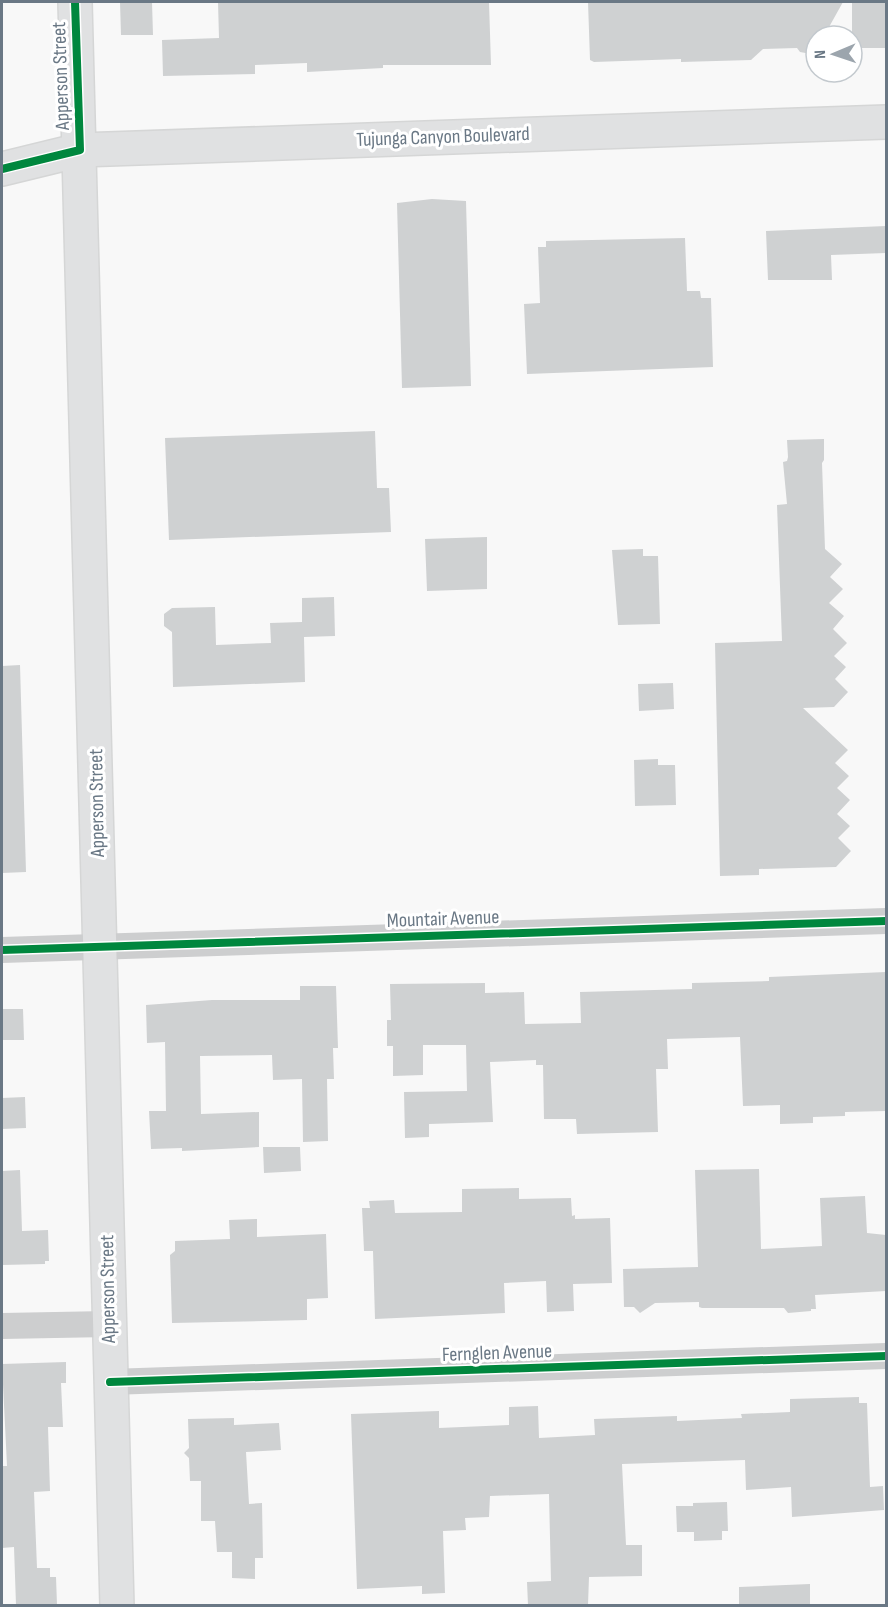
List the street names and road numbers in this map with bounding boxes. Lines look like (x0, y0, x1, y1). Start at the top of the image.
street label: Apperson Street (47, 21, 75, 132)
street label: Tujunga Canyon Boulevard (356, 122, 530, 152)
street label: Apperson Street (84, 749, 110, 858)
street label: Mountair Avenue (386, 905, 500, 933)
street label: Apperson Street (95, 1235, 121, 1344)
street label: Fernglen Avenue (442, 1339, 552, 1367)

